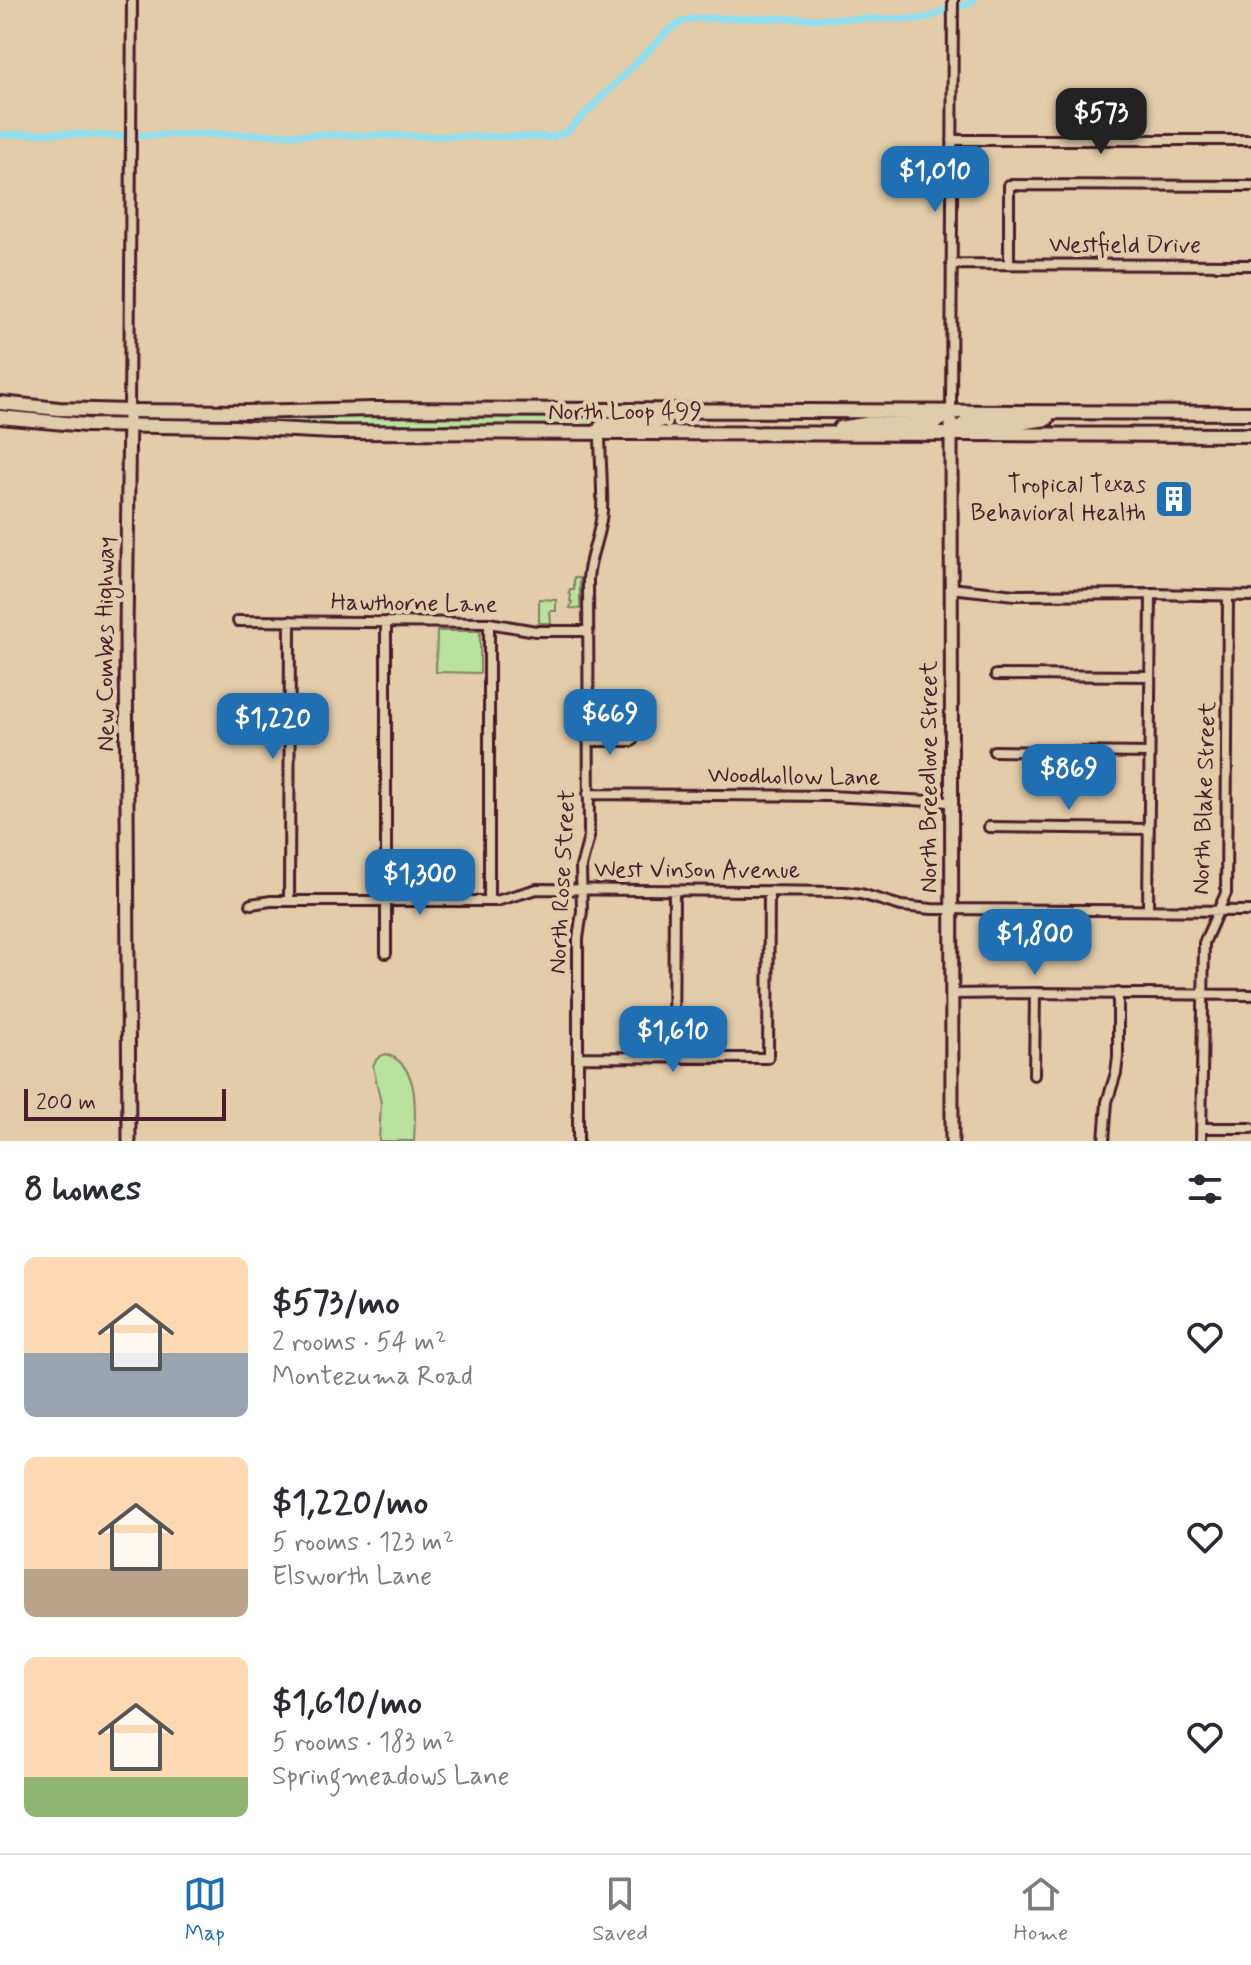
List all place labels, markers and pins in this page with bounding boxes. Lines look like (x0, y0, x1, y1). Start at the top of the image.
pin: $573 (1054, 88, 1148, 156)
pin: $1,010 (870, 146, 1000, 214)
place label: Tropical Texas Behavioral Health (970, 470, 1146, 529)
building icon: Tropical Texas Behavioral Health (1153, 478, 1195, 520)
pin: $669 (563, 689, 657, 757)
pin: $1,220 (208, 693, 338, 761)
pin: $869 (1022, 744, 1116, 812)
pin: $1,300 (355, 849, 485, 917)
pin: $1,800 (970, 909, 1100, 977)
pin: $1,610 (608, 1006, 738, 1074)

